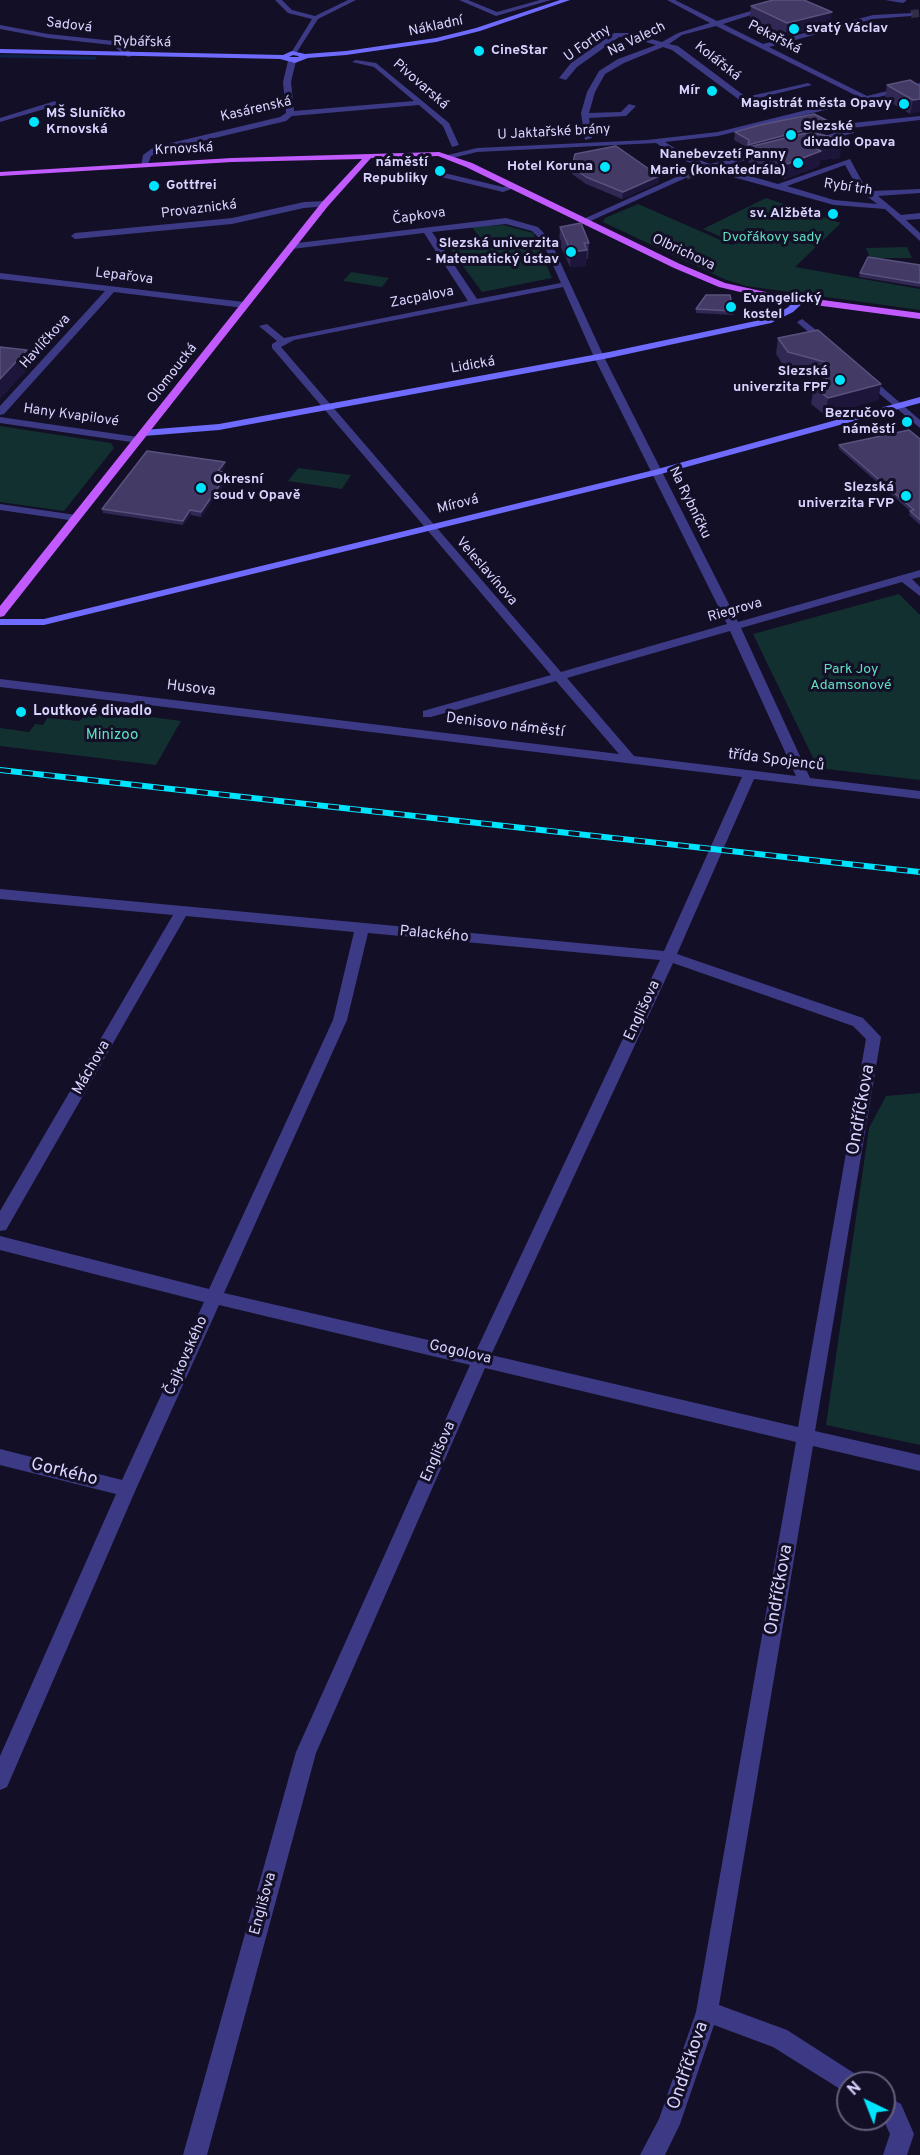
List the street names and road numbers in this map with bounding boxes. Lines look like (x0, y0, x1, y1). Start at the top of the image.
street label: Nákladní (407, 13, 465, 41)
street label: Sadová (45, 15, 93, 37)
street label: Pekařská (745, 17, 803, 59)
street label: Na Valech (605, 19, 669, 61)
street label: U Fortny (561, 22, 615, 66)
street label: Rybářská (113, 34, 171, 52)
street label: Kolářská (690, 39, 744, 85)
street label: Pivovarská (389, 56, 451, 114)
street label: Kasárenská (219, 94, 293, 126)
street label: U Jaktařské brány (497, 122, 611, 144)
street label: Krnovská (154, 140, 214, 160)
street label: Rybí trh (822, 176, 874, 200)
street label: Provaznická (160, 197, 238, 223)
street label: Čapkova (391, 205, 447, 229)
street label: Olbrichova (649, 231, 717, 275)
street label: Lepařova (94, 265, 154, 289)
street label: Zacpalova (389, 284, 455, 312)
street label: Havlíčkova (17, 311, 75, 373)
street label: Olomoucká (144, 341, 202, 407)
street label: Lidická (450, 354, 496, 378)
street label: Hany Kvapilové (22, 401, 120, 431)
street label: Na Rybníčku (664, 464, 714, 542)
street label: Mírová (436, 492, 480, 518)
street label: Veleslavínova (452, 535, 520, 609)
street label: Riegrova (706, 595, 764, 627)
street label: Husova (165, 677, 217, 701)
street label: Denisovo náměstí (445, 710, 565, 742)
street label: třída Spojenců (727, 746, 825, 776)
street label: Palackého (399, 923, 469, 947)
street label: Englišova (621, 978, 665, 1044)
street label: Máchova (69, 1038, 115, 1098)
street label: Ondříčkova (843, 1063, 881, 1157)
street label: Čajkovského (162, 1314, 212, 1398)
street label: Gogolova (427, 1337, 493, 1369)
street label: Englišova (418, 1419, 460, 1485)
street label: Gorkého (28, 1454, 100, 1492)
street label: Ondříčkova (761, 1543, 799, 1637)
street label: Englišova (247, 1871, 281, 1937)
street label: Ondříčkova (664, 2019, 714, 2113)

